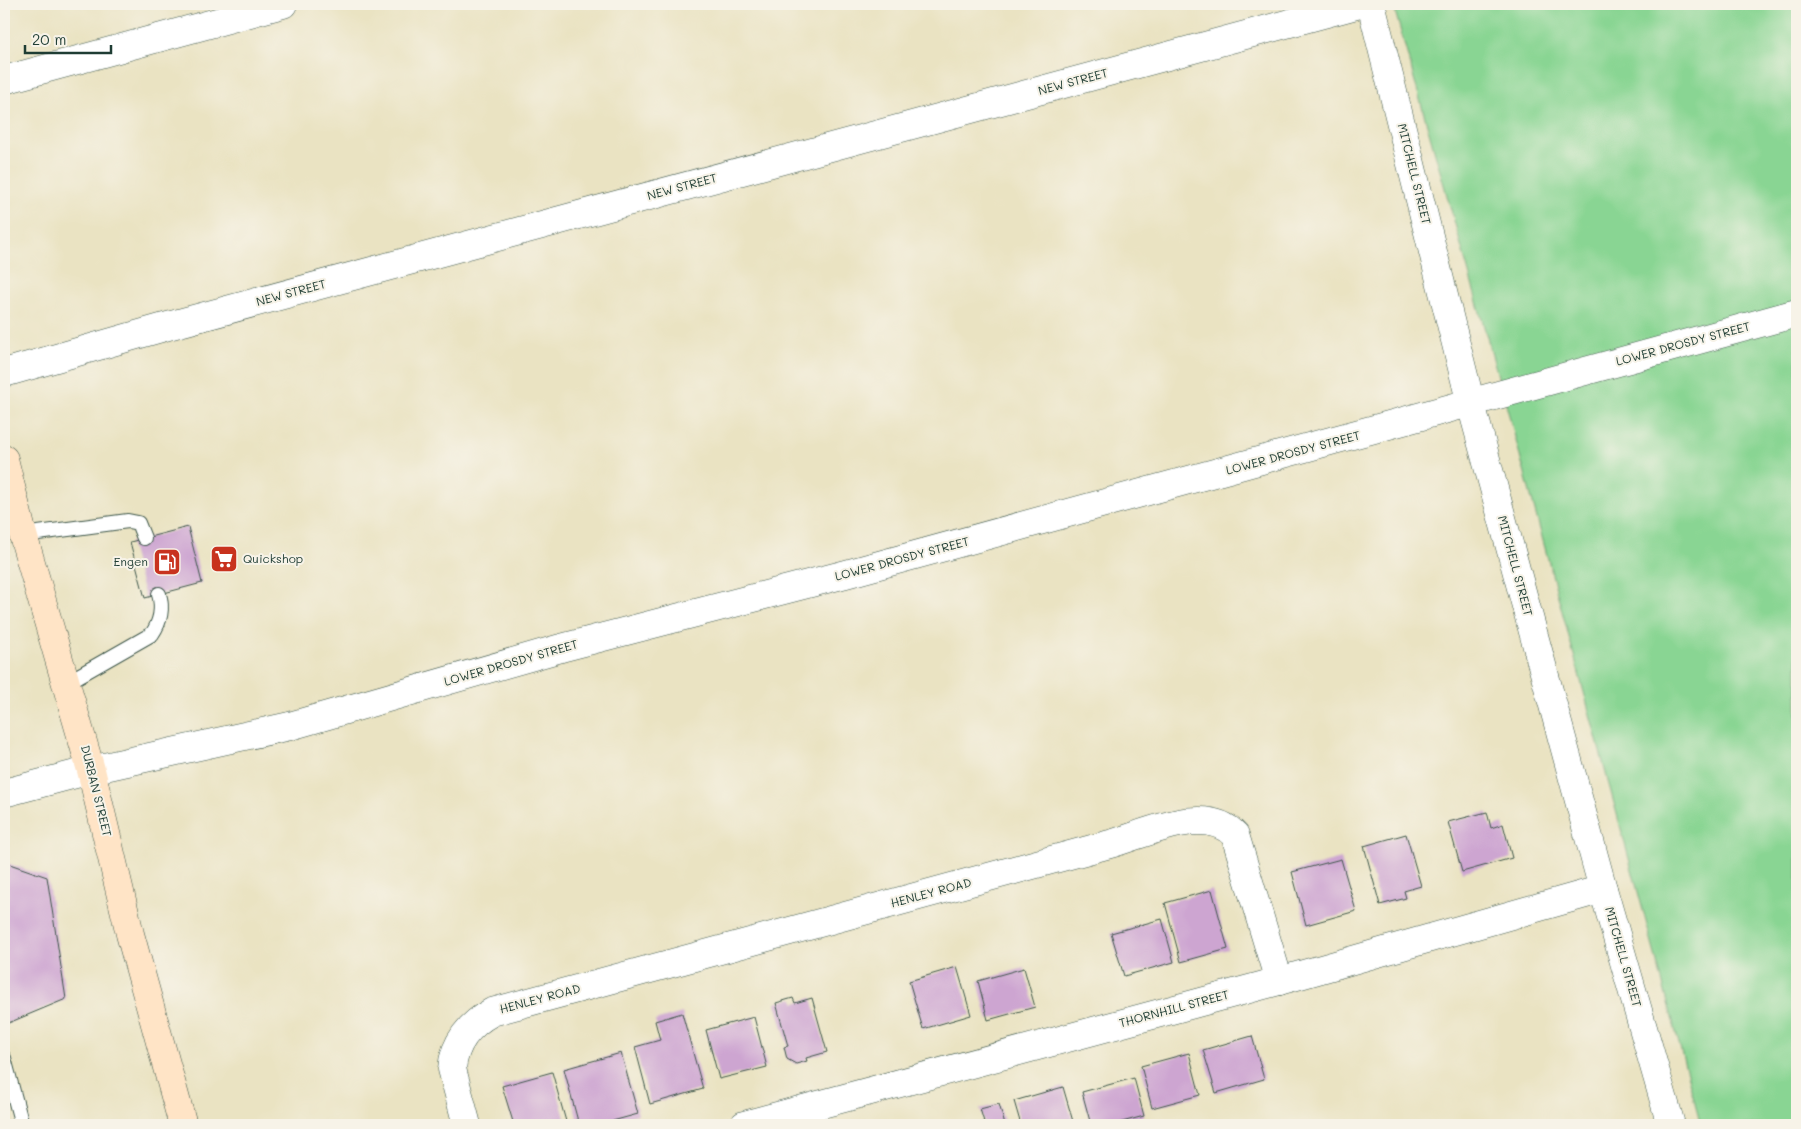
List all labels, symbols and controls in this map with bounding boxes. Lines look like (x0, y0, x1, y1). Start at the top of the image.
scale bar (25, 22, 111, 54)
text: 20 m (32, 29, 66, 49)
street label: NEW STREET (1036, 64, 1110, 98)
street label: MITCHELL STREET (1395, 122, 1435, 226)
street label: NEW STREET (645, 169, 719, 203)
street label: NEW STREET (254, 275, 328, 309)
street label: LOWER DROSDY STREET (1614, 317, 1752, 369)
street label: LOWER DROSDY STREET (1224, 426, 1362, 478)
street label: MITCHELL STREET (1495, 514, 1537, 618)
street label: LOWER DROSDY STREET (833, 532, 971, 584)
supermarket icon: Quickshop (209, 544, 239, 574)
fuel station icon: Engen (152, 547, 182, 577)
place label: Quickshop (243, 550, 303, 566)
place label: Engen (113, 553, 148, 569)
street label: LOWER DROSDY STREET (442, 635, 580, 689)
street label: DURBAN STREET (78, 743, 116, 839)
street label: HENLEY ROAD (889, 874, 973, 910)
street label: MITCHELL STREET (1602, 905, 1646, 1009)
street label: HENLEY ROAD (498, 980, 582, 1016)
street label: THORNHILL STREET (1117, 986, 1231, 1030)

